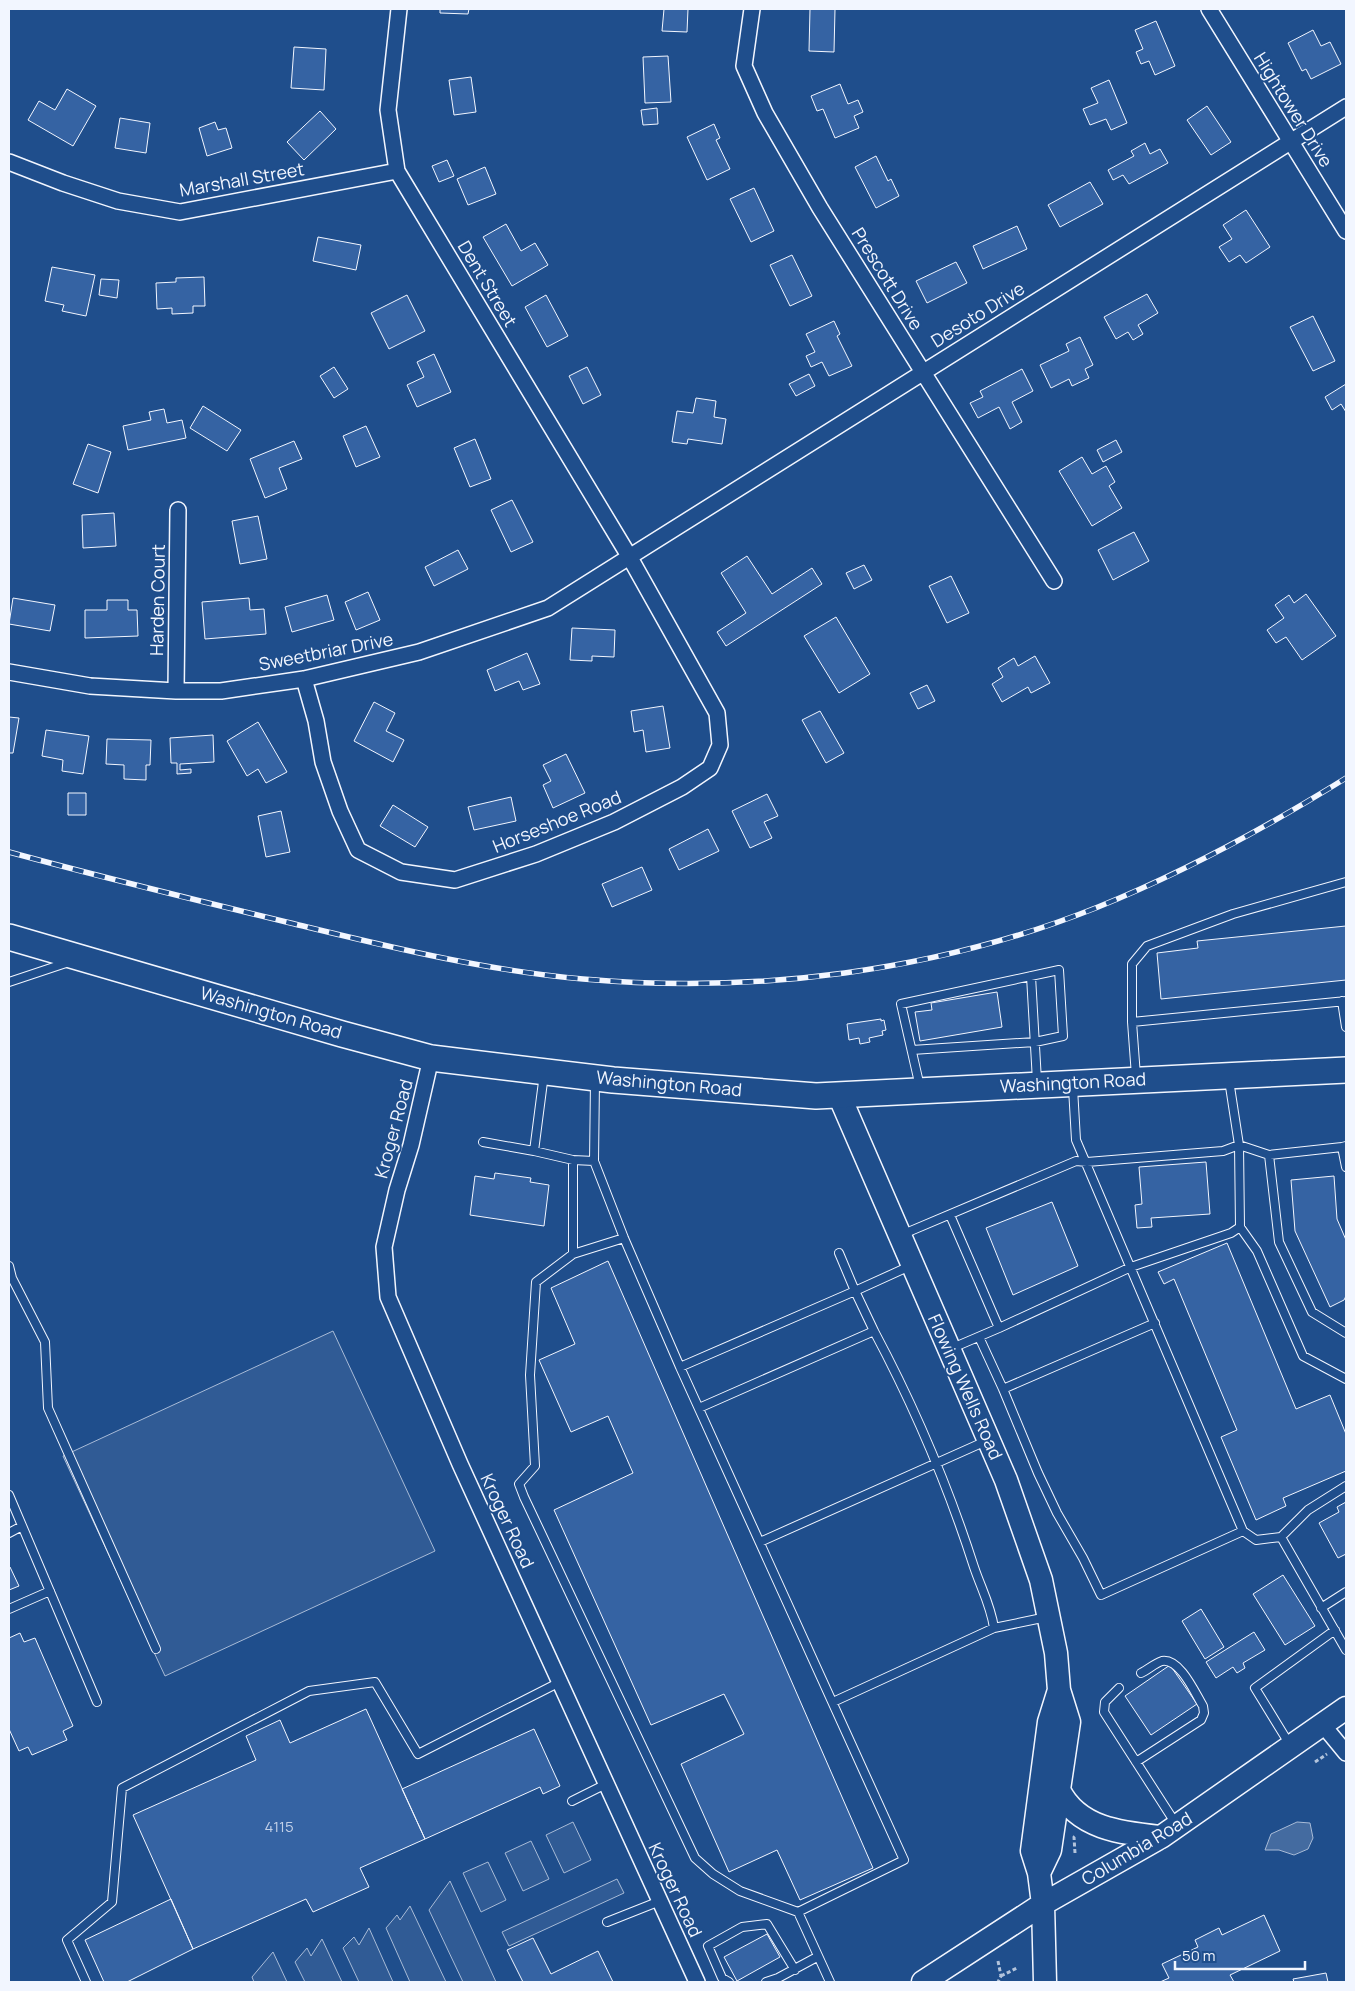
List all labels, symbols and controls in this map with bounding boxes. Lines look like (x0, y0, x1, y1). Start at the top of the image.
street label: Hightower Drive (1249, 47, 1339, 171)
street label: Marshall Street (178, 156, 306, 202)
street label: Prescott Drive (847, 223, 929, 334)
street label: Dent Street (453, 236, 523, 331)
street label: Desoto Drive (926, 276, 1029, 352)
street label: Harden Court (144, 544, 170, 656)
street label: Sweetbriar Drive (257, 626, 395, 676)
street label: Horseshoe Road (489, 784, 624, 858)
street label: Washington Road (198, 980, 345, 1044)
street label: Washington Road (595, 1065, 743, 1101)
street label: Washington Road (999, 1066, 1147, 1098)
street label: Kroger Road (368, 1077, 418, 1181)
street label: Flowing Wells Road (923, 1310, 1009, 1463)
street label: Kroger Road (476, 1469, 540, 1572)
street label: Columbia Road (1077, 1806, 1196, 1891)
house number: 4115 (264, 1816, 294, 1837)
street label: Kroger Road (644, 1838, 708, 1941)
scale bar (1175, 1938, 1305, 1970)
text: 50 m (1182, 1945, 1216, 1966)

